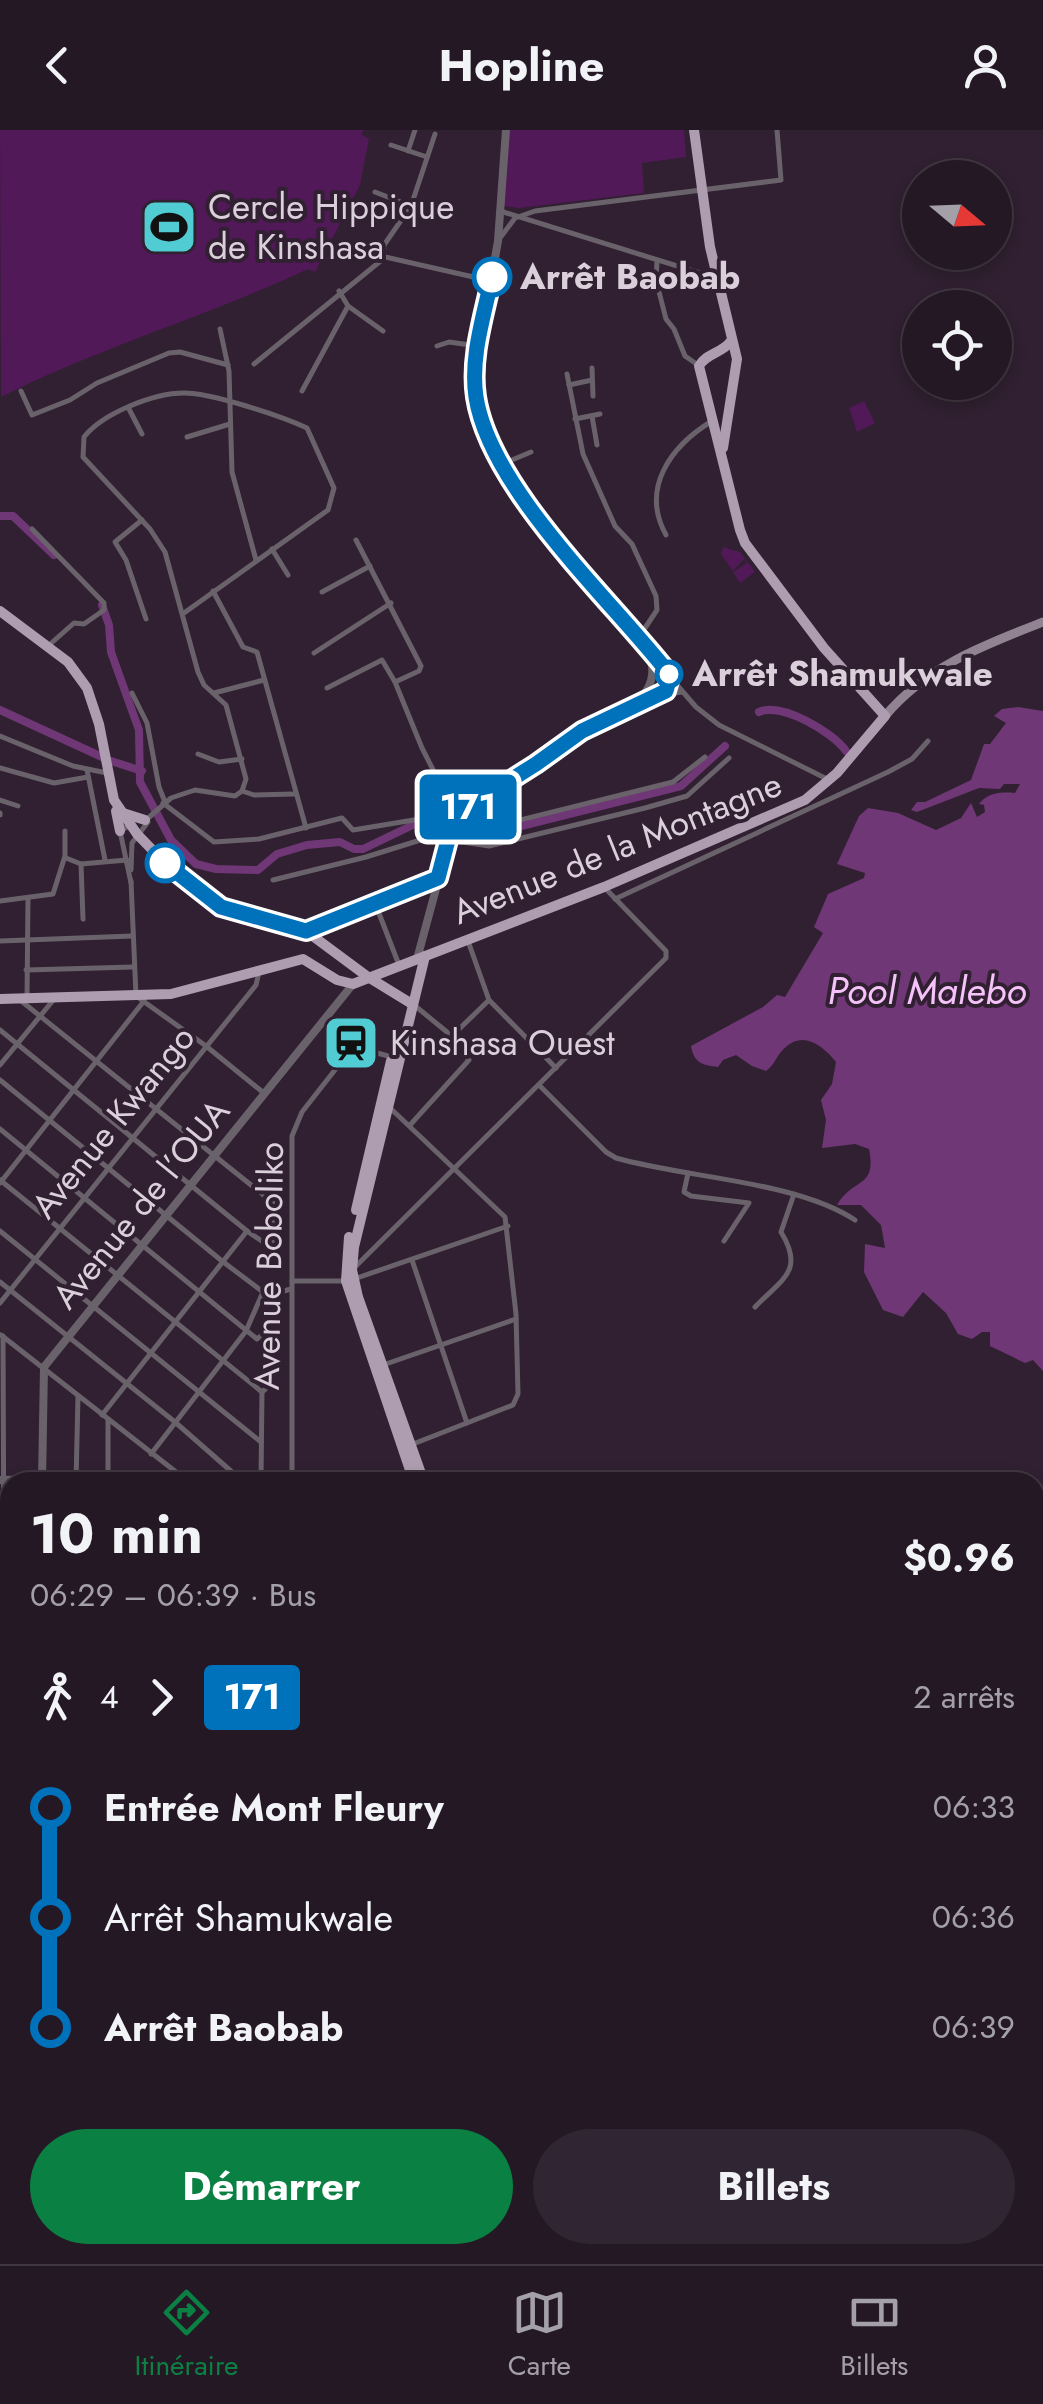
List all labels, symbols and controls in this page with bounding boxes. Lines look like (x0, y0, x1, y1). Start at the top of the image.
text: Hopline (439, 33, 604, 98)
icon: back (30, 38, 85, 93)
icon: person (958, 38, 1013, 93)
north arrow (902, 160, 1012, 270)
map controls (902, 160, 1012, 400)
place label: Cercle Hippique de Kinshasa (208, 182, 454, 272)
sports icon: Cercle Hippique de Kinshasa (139, 197, 199, 257)
place label: Arrêt Baobab (519, 252, 740, 302)
marker: Arrêt Baobab (473, 258, 511, 296)
button: locate (902, 290, 1012, 400)
place label: Arrêt Shamukwale (691, 649, 993, 699)
marker: Arrêt Shamukwale (656, 661, 682, 687)
street label: Avenue de la Montagne (445, 759, 789, 937)
line badge: 171 (410, 774, 526, 840)
text: 171 (440, 782, 496, 832)
unlabelled marker (146, 844, 184, 882)
water label: Pool Malebo (828, 963, 1026, 1018)
station icon: Kinshasa Ouest (321, 1013, 381, 1073)
street label: Avenue Kwango (19, 1015, 207, 1229)
place label: Kinshasa Ouest (390, 1018, 615, 1068)
street label: Avenue de l’OUA (41, 1088, 241, 1320)
street label: Avenue Boboliko (242, 1141, 296, 1391)
text: 10 min (30, 1494, 203, 1574)
text: $0.96 (903, 1530, 1015, 1585)
text: 06:29 – 06:39 · Bus (30, 1572, 316, 1618)
icon: walk (30, 1670, 85, 1725)
icon: forward (134, 1670, 189, 1725)
text: 171 (224, 1672, 280, 1722)
text: 4 (100, 1674, 119, 1720)
text: 2 arrêts (913, 1674, 1015, 1720)
text: Entrée Mont Fleury (104, 1780, 444, 1835)
text: 06:33 (933, 1784, 1015, 1830)
text: Arrêt Shamukwale (104, 1890, 393, 1945)
text: 06:36 (932, 1894, 1015, 1940)
text: Arrêt Baobab (104, 2000, 343, 2055)
text: 06:39 (932, 2004, 1015, 2050)
button: Démarrer (30, 2129, 513, 2244)
button: Billets (533, 2129, 1015, 2244)
tab: Itinéraire (135, 2285, 239, 2386)
tab: Carte (508, 2285, 571, 2386)
tab: Billets (840, 2285, 908, 2386)

